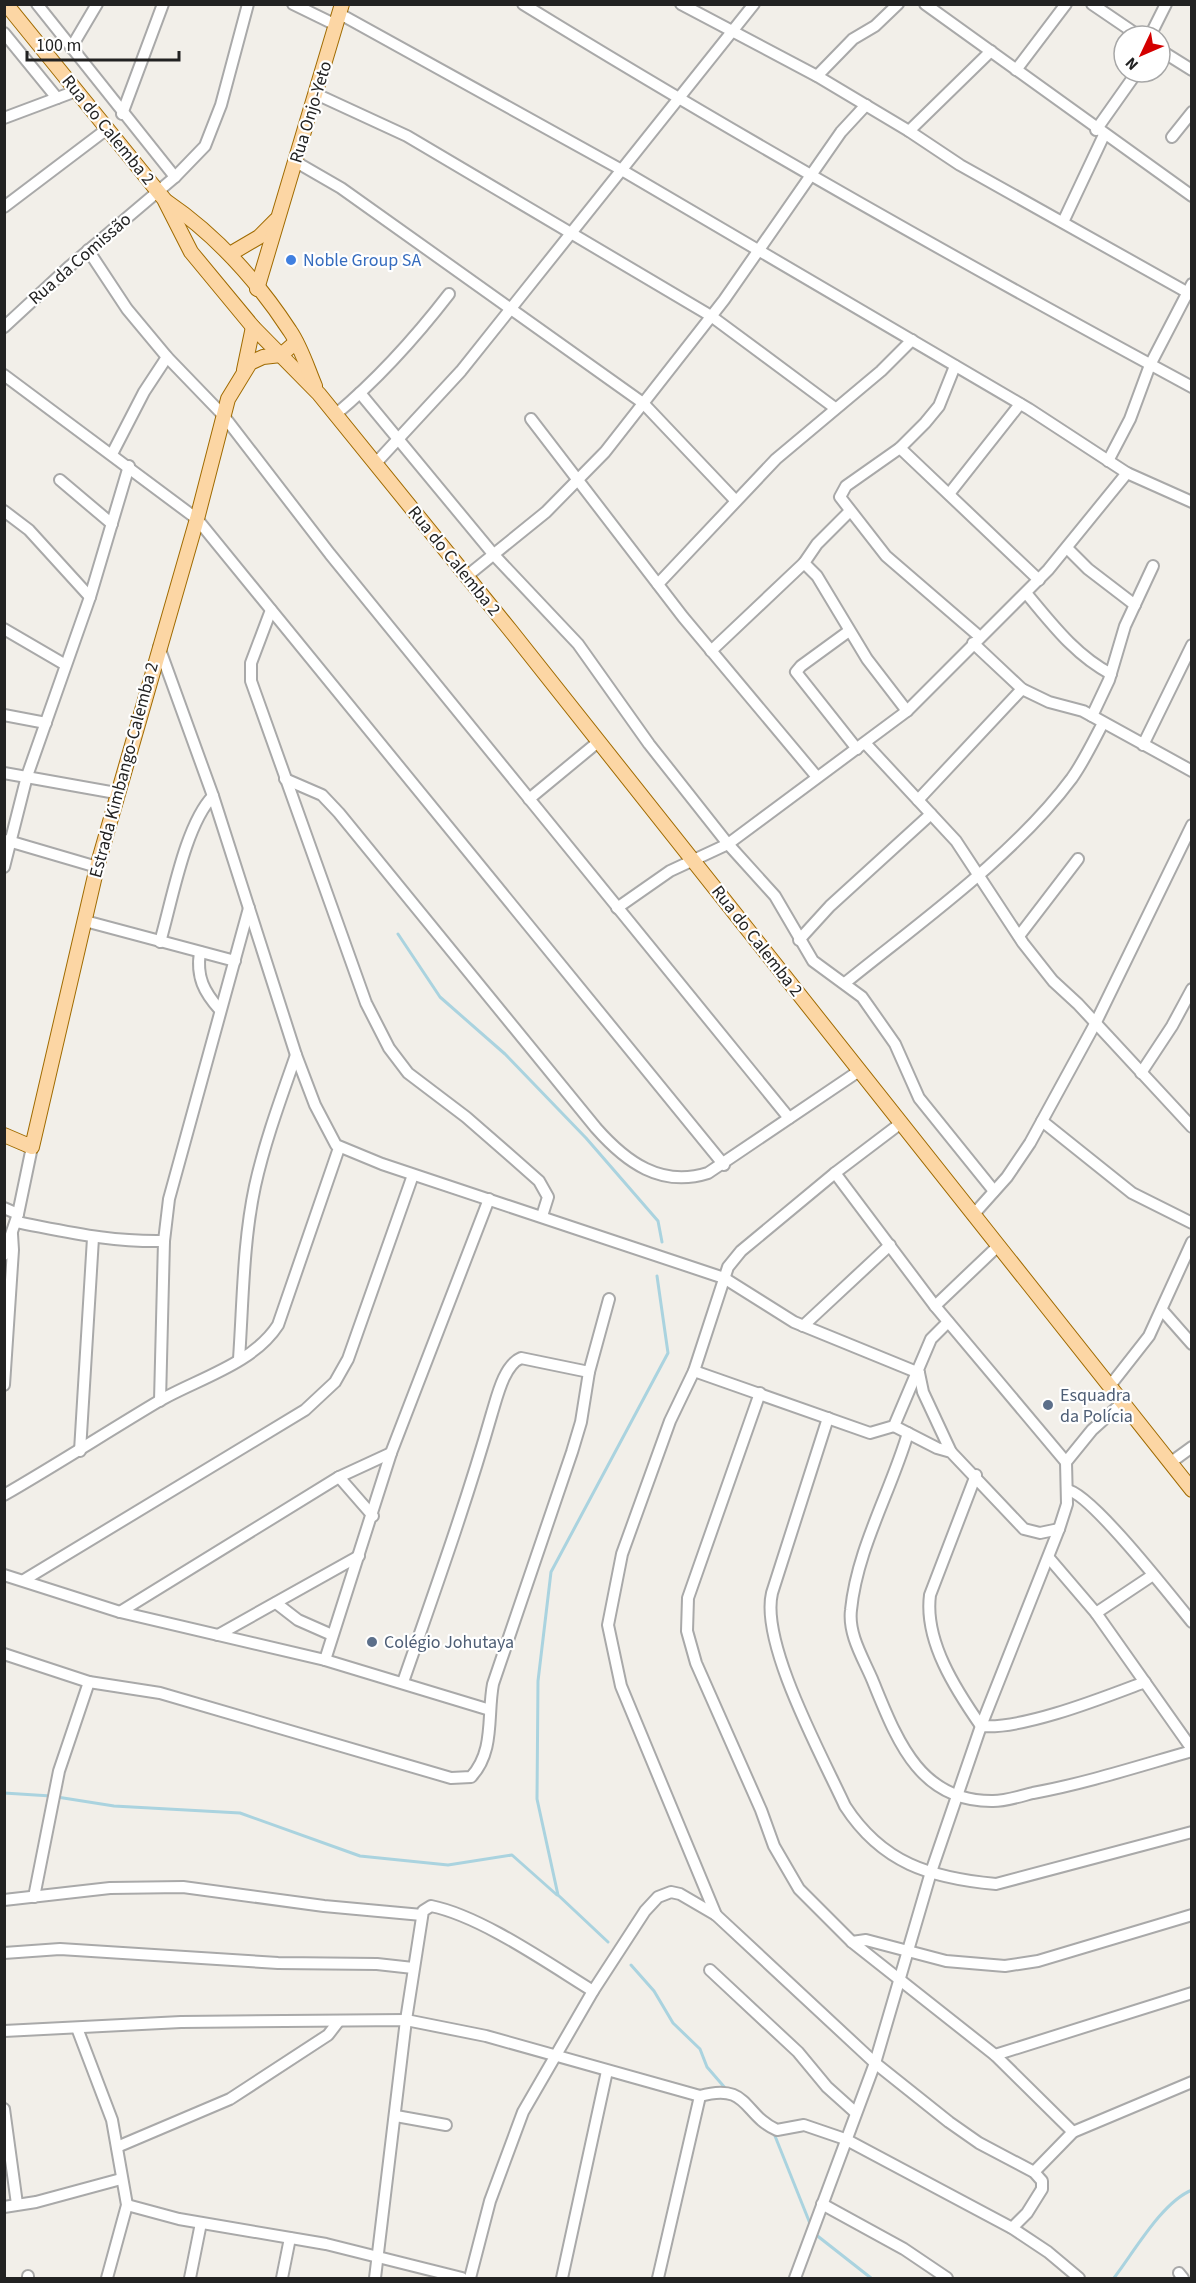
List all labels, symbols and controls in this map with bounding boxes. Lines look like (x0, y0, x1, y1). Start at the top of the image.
scale bar (27, 24, 178, 62)
north arrow (1112, 24, 1172, 84)
text: 100 m (36, 33, 81, 58)
text: N (1120, 52, 1144, 75)
street label: Rua Onjo-Yeto (284, 58, 338, 166)
street label: Rua do Calemba 2 (56, 70, 160, 190)
street label: Rua da Comissão (23, 207, 137, 311)
place label: Noble Group SA (303, 248, 421, 273)
marker: Noble Group SA (284, 253, 298, 267)
street label: Rua do Calemba 2 (402, 501, 506, 621)
street label: Estrada Kimbango-Calemba 2 (83, 659, 165, 881)
street label: Rua do Calemba 2 (706, 880, 808, 1002)
place label: Esquadra da Polícia (1060, 1383, 1133, 1429)
marker: Esquadra da Polícia (1041, 1398, 1055, 1412)
place label: Colégio Johutaya (384, 1630, 514, 1655)
marker: Colégio Johutaya (365, 1635, 379, 1649)

